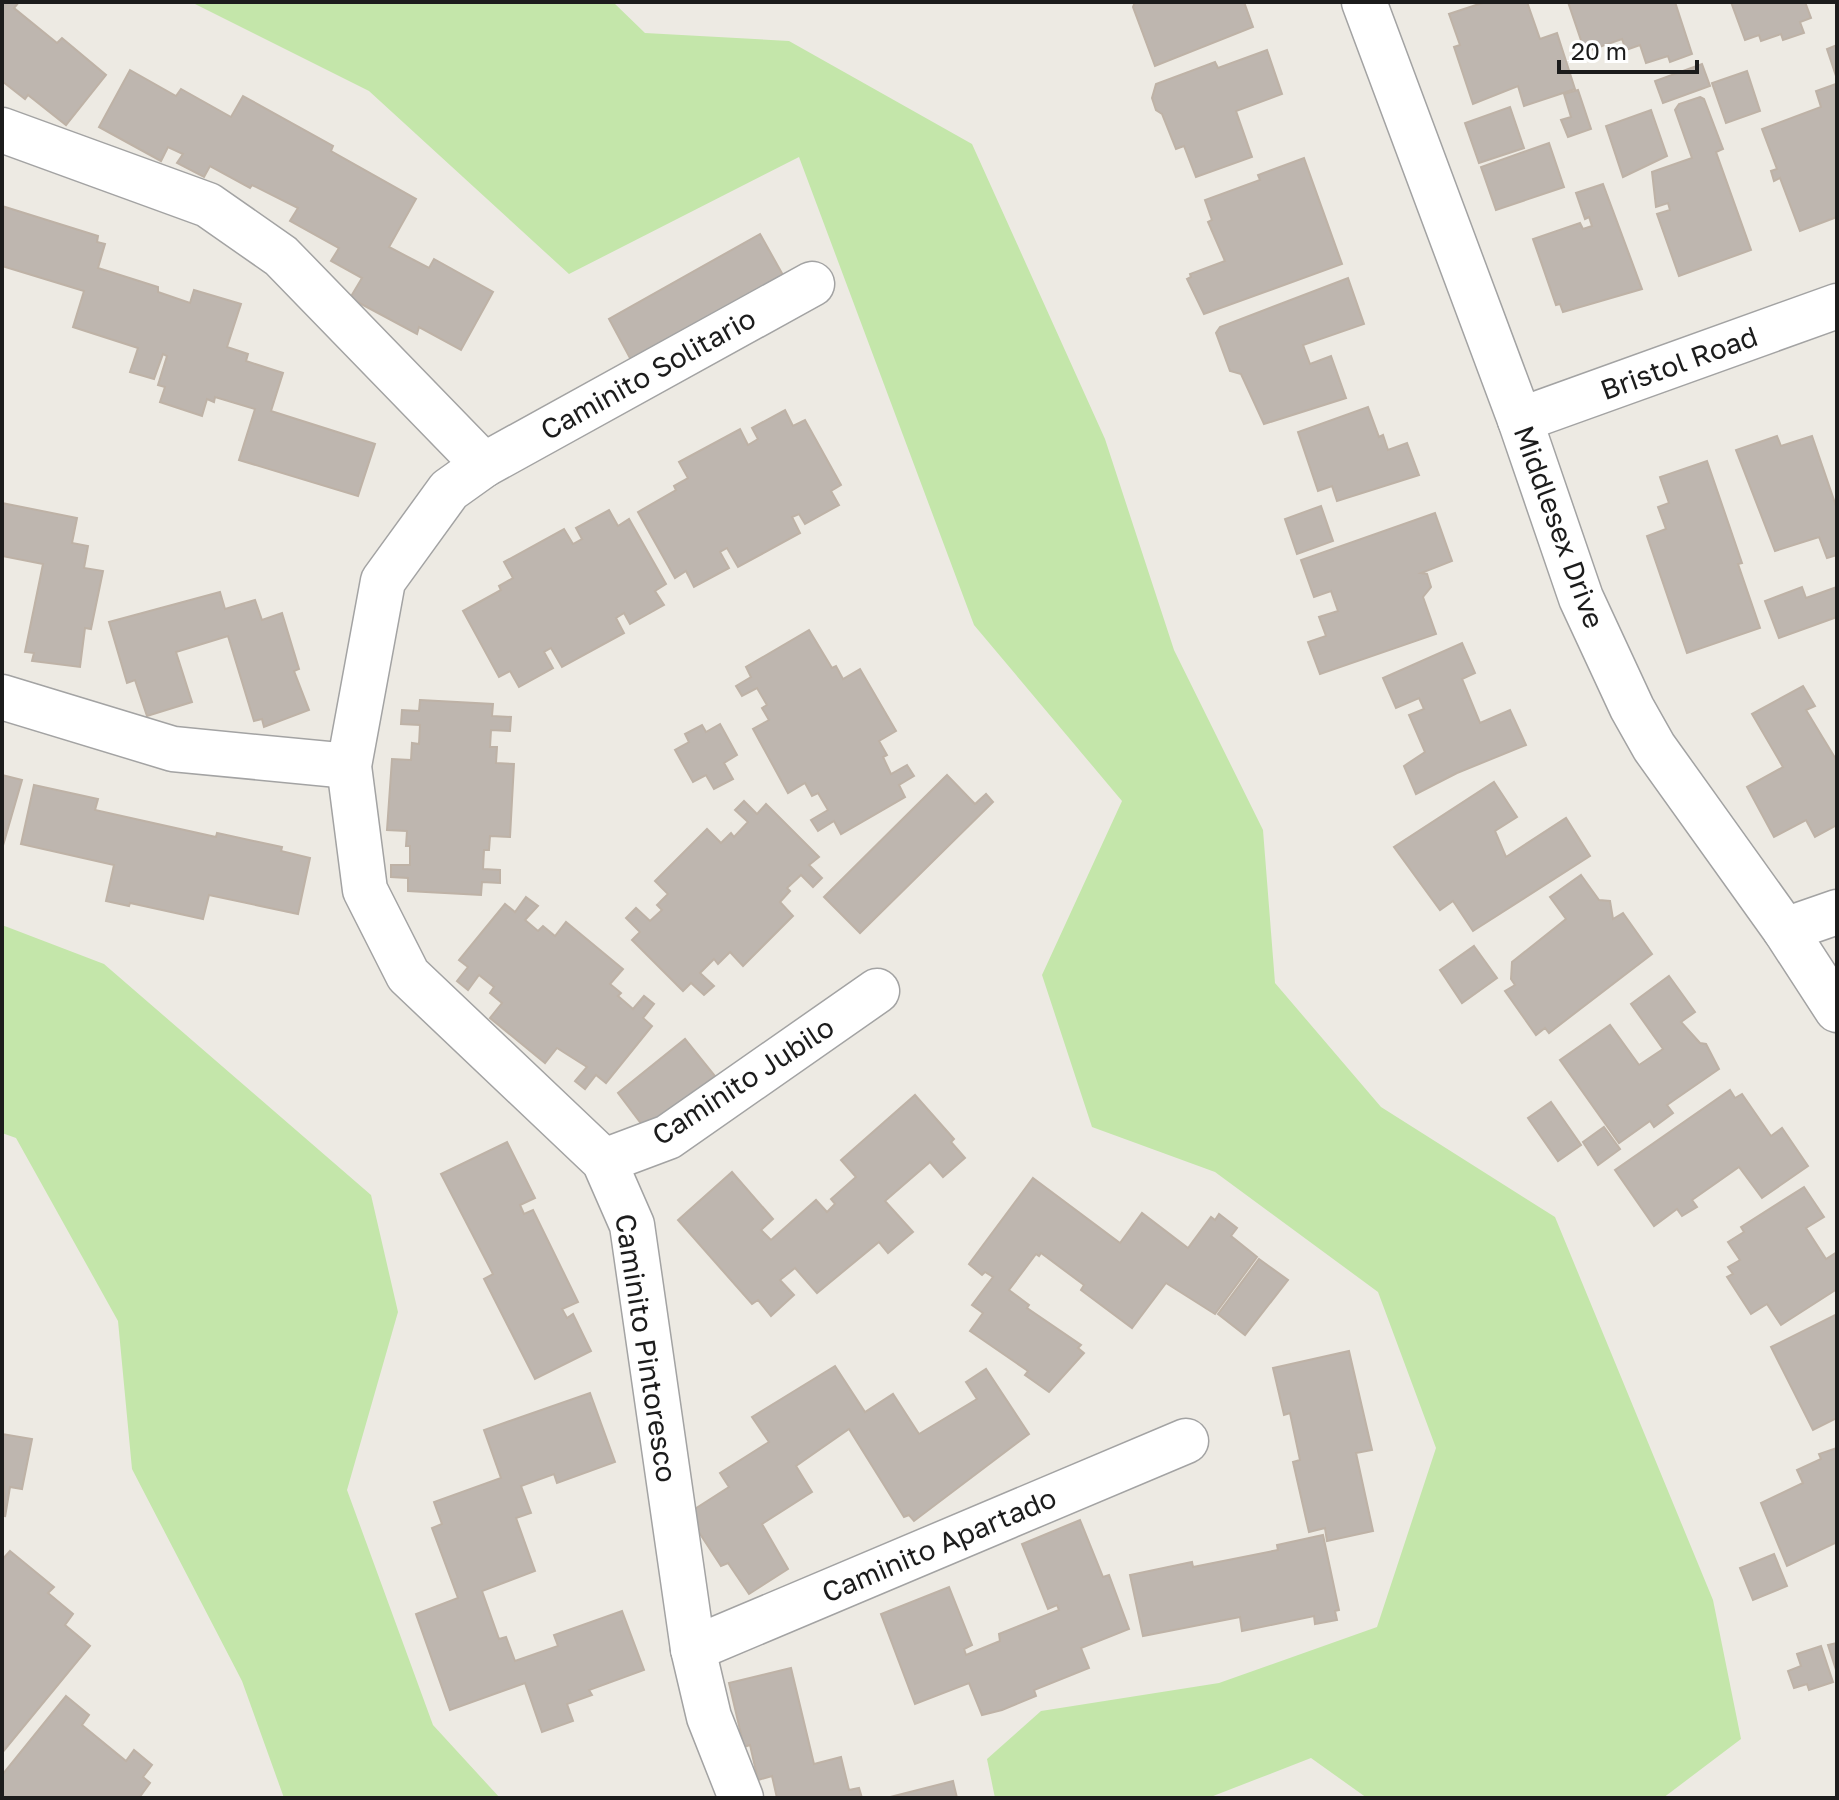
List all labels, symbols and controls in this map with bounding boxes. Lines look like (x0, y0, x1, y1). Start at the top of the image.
scale bar (1559, 24, 1697, 74)
text: 20 m (1571, 36, 1627, 65)
street label: Caminito Solitario (535, 301, 761, 446)
street label: Bristol Road (1596, 319, 1762, 406)
street label: Middlesex Drive (1507, 421, 1611, 633)
street label: Caminito Jubilo (646, 1010, 840, 1151)
street label: Caminito Pintoresco (609, 1211, 684, 1485)
street label: Caminito Apartado (817, 1480, 1061, 1609)

